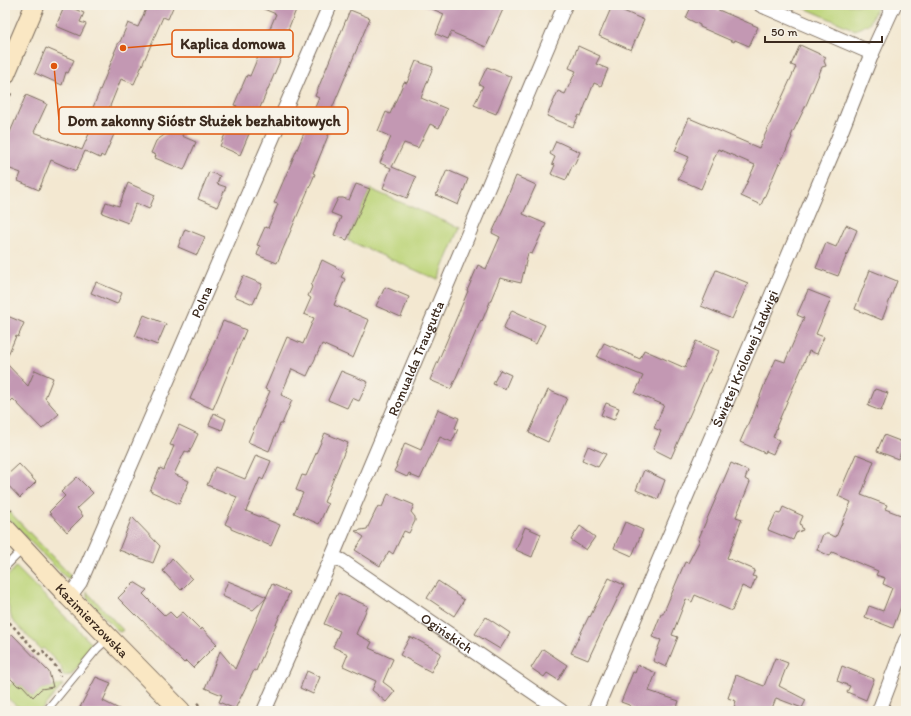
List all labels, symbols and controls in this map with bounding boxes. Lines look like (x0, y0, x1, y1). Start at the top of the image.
scale bar (765, 18, 882, 44)
text: 50 m (771, 25, 797, 39)
callout: Kaplica domowa (172, 30, 293, 57)
text: Kaplica domowa (180, 35, 286, 54)
callout: Dom zakonny Sióstr Służek bezhabitowych (59, 107, 348, 134)
text: Dom zakonny Sióstr Służek bezhabitowych (67, 112, 341, 131)
street label: Polna (187, 283, 216, 321)
street label: Świętej Królowej Jadwigi (709, 288, 782, 430)
street label: Romualda Traugutta (385, 298, 448, 419)
street label: Kazimierzowska (52, 580, 132, 662)
street label: Ogińskich (417, 609, 476, 657)

